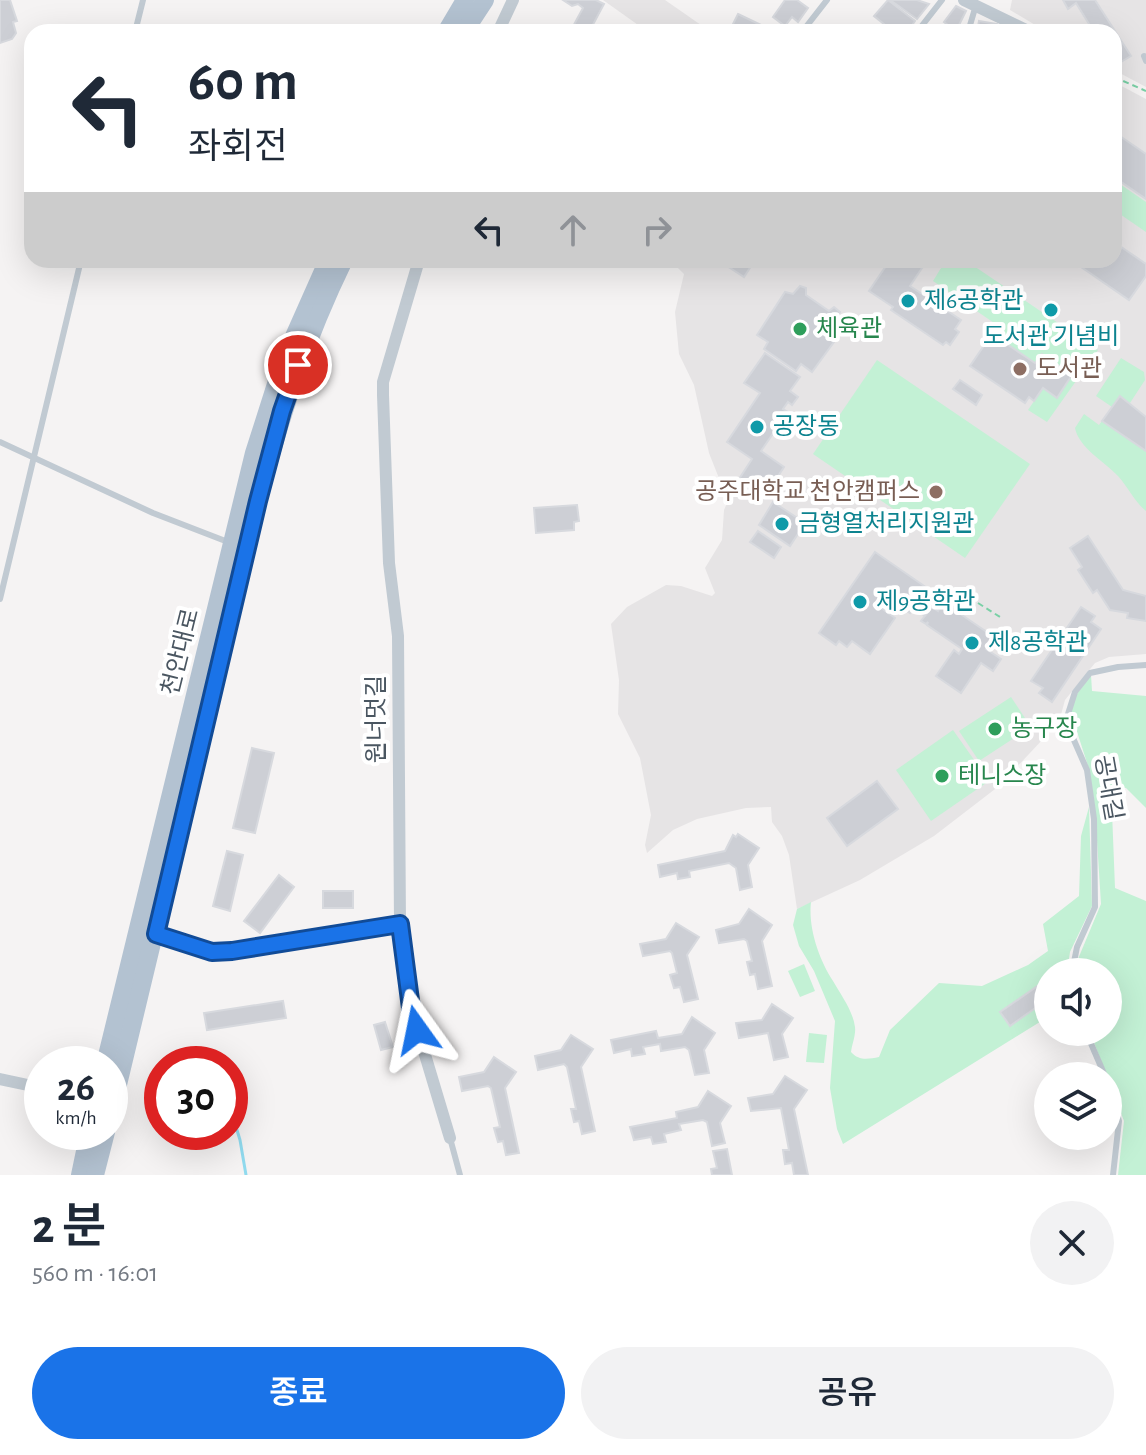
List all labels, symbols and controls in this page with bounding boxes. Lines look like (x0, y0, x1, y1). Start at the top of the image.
text: 60 m (188, 54, 298, 110)
icon: left (56, 56, 160, 160)
text: 좌회전 (188, 129, 287, 165)
icon: left (467, 208, 511, 252)
icon: ahead (551, 208, 595, 252)
icon: right (635, 208, 679, 252)
place label: 제6공학관 (924, 287, 1024, 313)
marker: 제6공학관 (899, 292, 917, 310)
marker: 도서관 기념비 (1042, 301, 1060, 319)
place label: 체육관 (816, 316, 882, 341)
marker: 체육관 (791, 320, 809, 338)
place label: 도서관 기념비 (983, 324, 1119, 349)
pin (264, 331, 332, 399)
icon: arrive (276, 343, 320, 387)
place label: 도서관 (1036, 356, 1102, 381)
marker: 도서관 (1011, 360, 1029, 378)
place label: 공장동 (773, 413, 839, 439)
marker: 공장동 (748, 418, 766, 436)
place label: 공주대학교 천안캠퍼스 (695, 478, 920, 504)
marker: 공주대학교 천안캠퍼스 (927, 483, 945, 501)
place label: 금형열처리지원관 (798, 510, 975, 536)
marker: 금형열처리지원관 (773, 515, 791, 533)
place label: 제9공학관 (876, 588, 976, 614)
marker: 제9공학관 (851, 593, 869, 611)
street label: 천안대로 (158, 606, 203, 698)
place label: 제8공학관 (988, 629, 1088, 655)
marker: 제8공학관 (963, 634, 981, 652)
street label: 원너멋길 (363, 675, 389, 763)
place label: 농구장 (1011, 715, 1077, 741)
marker: 농구장 (986, 720, 1004, 738)
street label: 공대길 (1090, 753, 1127, 823)
place label: 테니스장 (958, 762, 1046, 788)
marker: 테니스장 (933, 767, 951, 785)
map controls (1034, 958, 1122, 1150)
button: sound (1034, 958, 1122, 1046)
position arrow (375, 988, 459, 1072)
speed limit sign: 30 (144, 1046, 248, 1150)
button: layers (1034, 1062, 1122, 1150)
text: 26 (57, 1068, 95, 1108)
text: km/h (55, 1108, 97, 1128)
button: close (1030, 1201, 1114, 1285)
text: 2 분 (32, 1204, 106, 1252)
text: 560 m · 16:01 (32, 1260, 158, 1286)
button: 종료 (32, 1347, 565, 1439)
button: 공유 (581, 1347, 1114, 1439)

